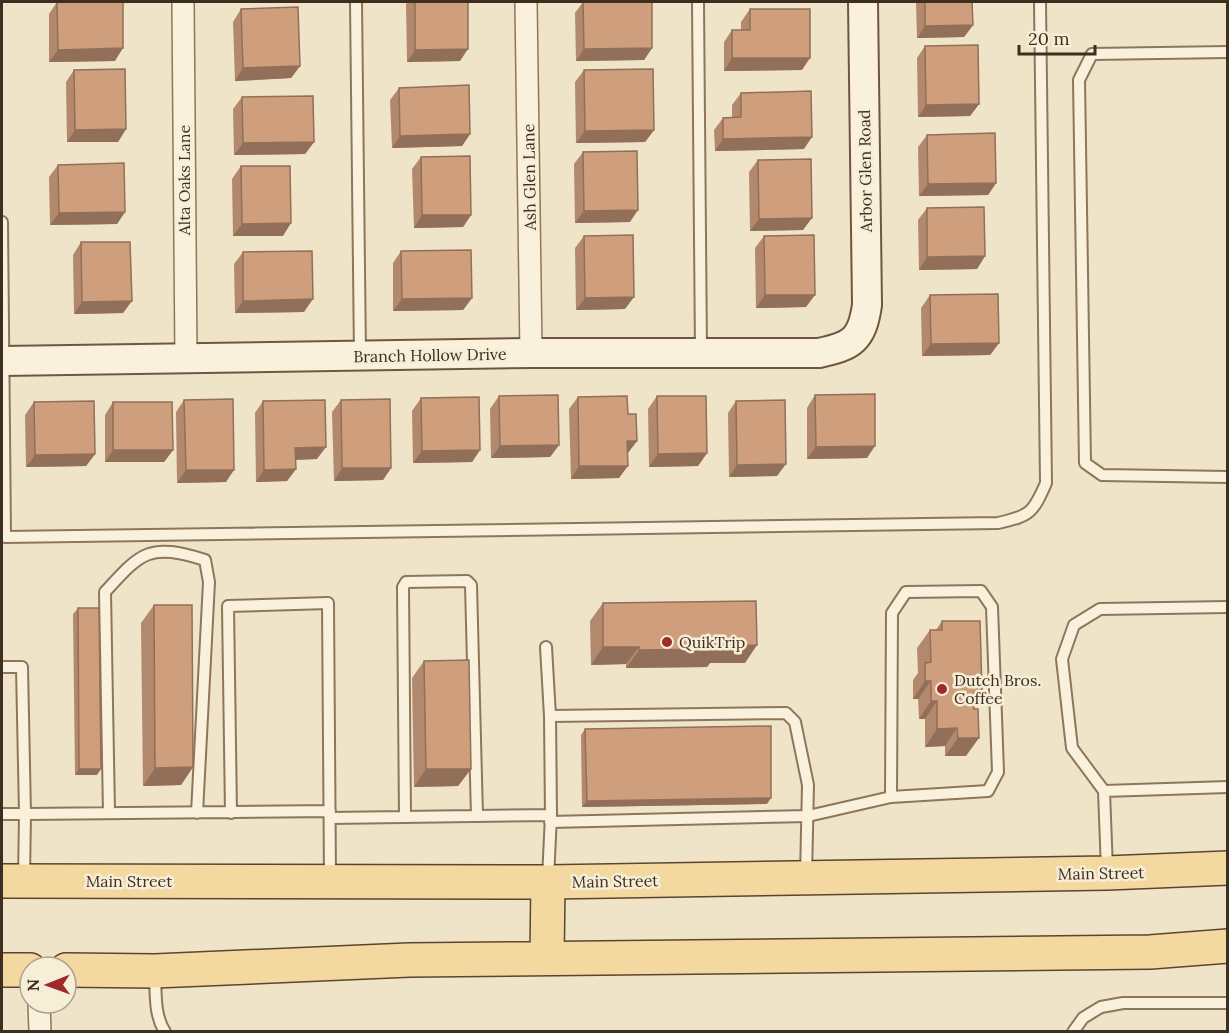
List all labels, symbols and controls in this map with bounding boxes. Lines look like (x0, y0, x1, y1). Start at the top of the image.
scale bar (1019, 18, 1096, 56)
text: 20 m (1028, 27, 1070, 50)
street label: Arbor Glen Road (854, 109, 876, 234)
street label: Ash Glen Lane (518, 123, 540, 231)
street label: Alta Oaks Lane (174, 124, 194, 236)
street label: Branch Hollow Drive (353, 344, 507, 366)
place label: QuikTrip (679, 632, 745, 652)
marker: QuikTrip (660, 635, 674, 649)
place label: Dutch Bros. Coffee (954, 670, 1041, 708)
marker: Dutch Bros. Coffee (935, 682, 949, 696)
street label: Main Street (1057, 862, 1145, 884)
street label: Main Street (571, 870, 659, 892)
street label: Main Street (86, 871, 173, 891)
north arrow (18, 955, 78, 1015)
text: N (23, 979, 43, 992)

